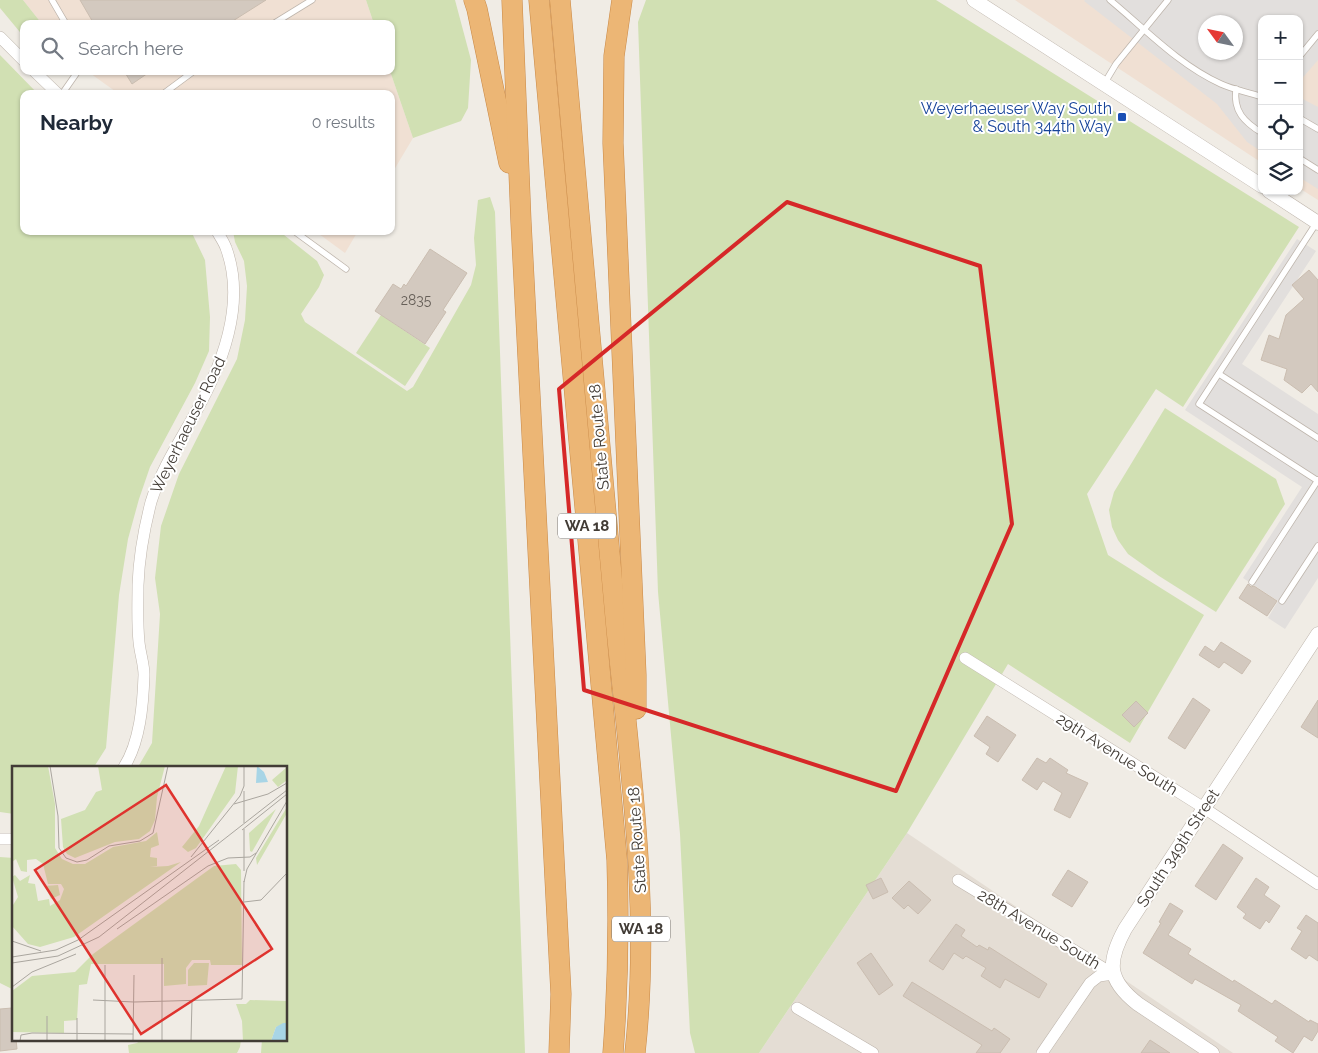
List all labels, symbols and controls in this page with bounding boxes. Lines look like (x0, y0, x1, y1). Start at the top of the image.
north arrow (1198, 15, 1243, 60)
map controls (1258, 15, 1303, 195)
button: + (1258, 15, 1303, 60)
search box (20, 20, 395, 75)
icon: search (38, 34, 66, 62)
text: Search here (78, 37, 184, 59)
button: − (1258, 60, 1303, 105)
place label: Weyerhaeuser Way South & South 344th Way (921, 99, 1112, 136)
button: locate (1258, 105, 1303, 150)
text: Nearby (40, 110, 113, 135)
marker: Weyerhaeuser Way South & South 344th Way (1116, 111, 1128, 123)
text: 0 results (312, 113, 375, 132)
button: layers (1258, 150, 1303, 195)
house number: 2835 (401, 292, 432, 308)
street label: Weyerhaeuser Road (147, 353, 229, 497)
street label: State Route 18 (585, 383, 613, 491)
road number: WA 18 (558, 514, 616, 538)
street label: 29th Avenue South (1053, 709, 1181, 799)
inset map (12, 766, 288, 1040)
street label: South 349th Street (1133, 785, 1224, 911)
street label: State Route 18 (624, 786, 650, 894)
street label: 28th Avenue South (974, 885, 1104, 973)
road number: WA 18 (612, 916, 670, 942)

